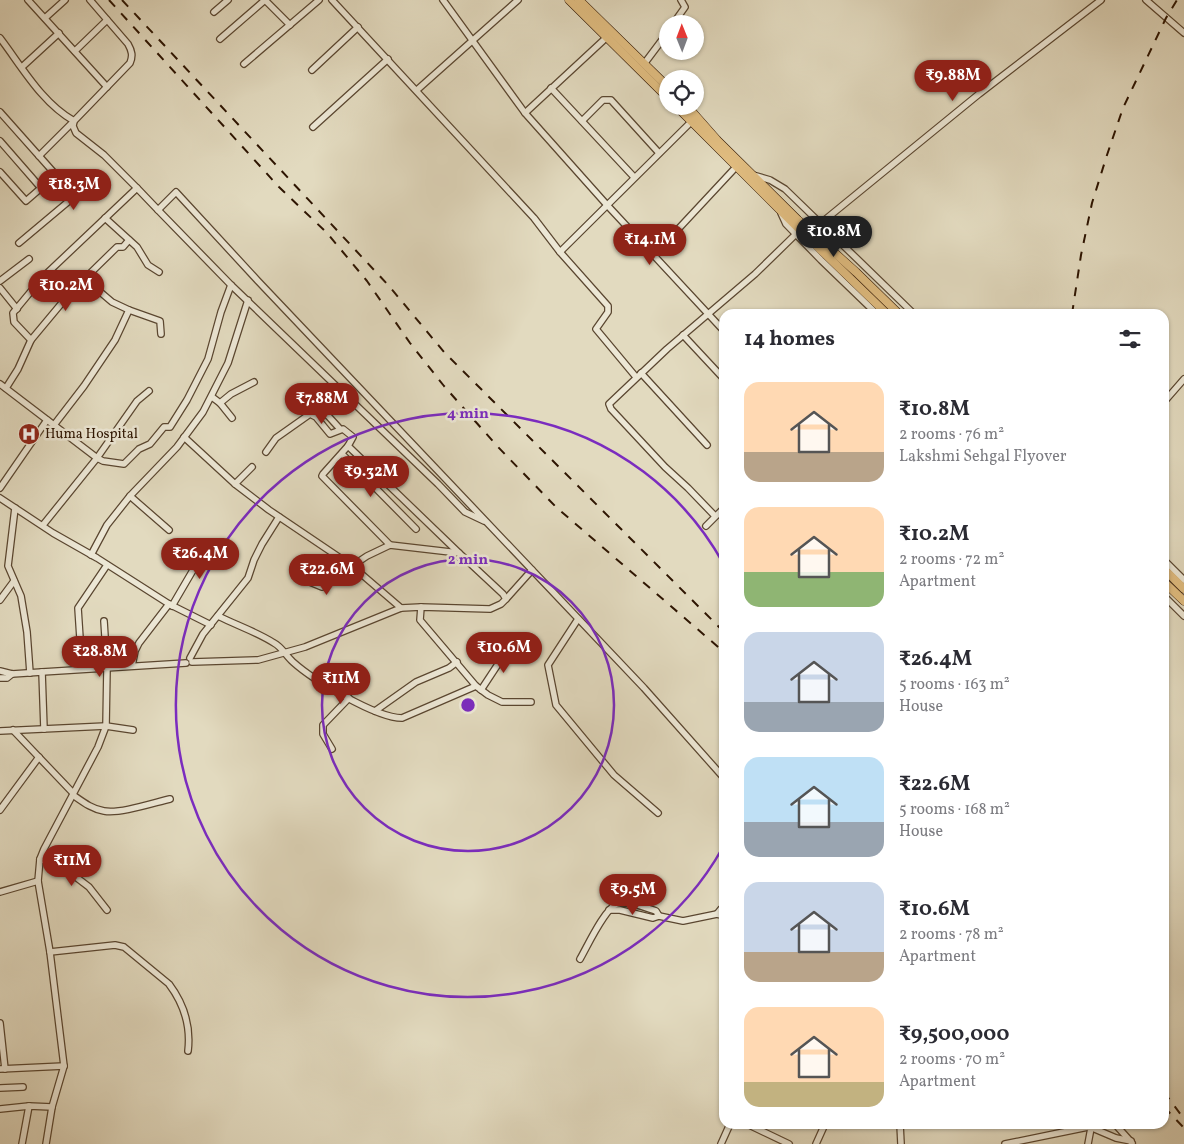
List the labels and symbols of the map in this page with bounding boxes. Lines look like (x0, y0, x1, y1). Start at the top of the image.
north arrow (659, 15, 704, 60)
pin: ₹9.88M (912, 59, 994, 102)
pin: ₹18.3M (33, 168, 115, 211)
pin: ₹10.8M (793, 216, 875, 258)
pin: ₹14.1M (609, 224, 691, 266)
pin: ₹10.2M (25, 270, 107, 312)
pin: ₹7.88M (281, 382, 363, 425)
text: 4 min (447, 404, 489, 425)
hospital icon: Huma Hospital (17, 422, 41, 446)
place label: Huma Hospital (45, 425, 138, 444)
pin: ₹9.32M (330, 456, 412, 498)
pin: ₹26.4M (159, 538, 241, 580)
text: 2 min (448, 550, 488, 571)
pin: ₹22.6M (286, 554, 368, 596)
pin: ₹10.6M (463, 632, 545, 674)
pin: ₹28.8M (59, 636, 141, 678)
pin: ₹11M (311, 662, 371, 705)
centre of rings (459, 696, 477, 714)
pin: ₹11M (42, 844, 102, 887)
pin: ₹9.5M (598, 874, 668, 916)

